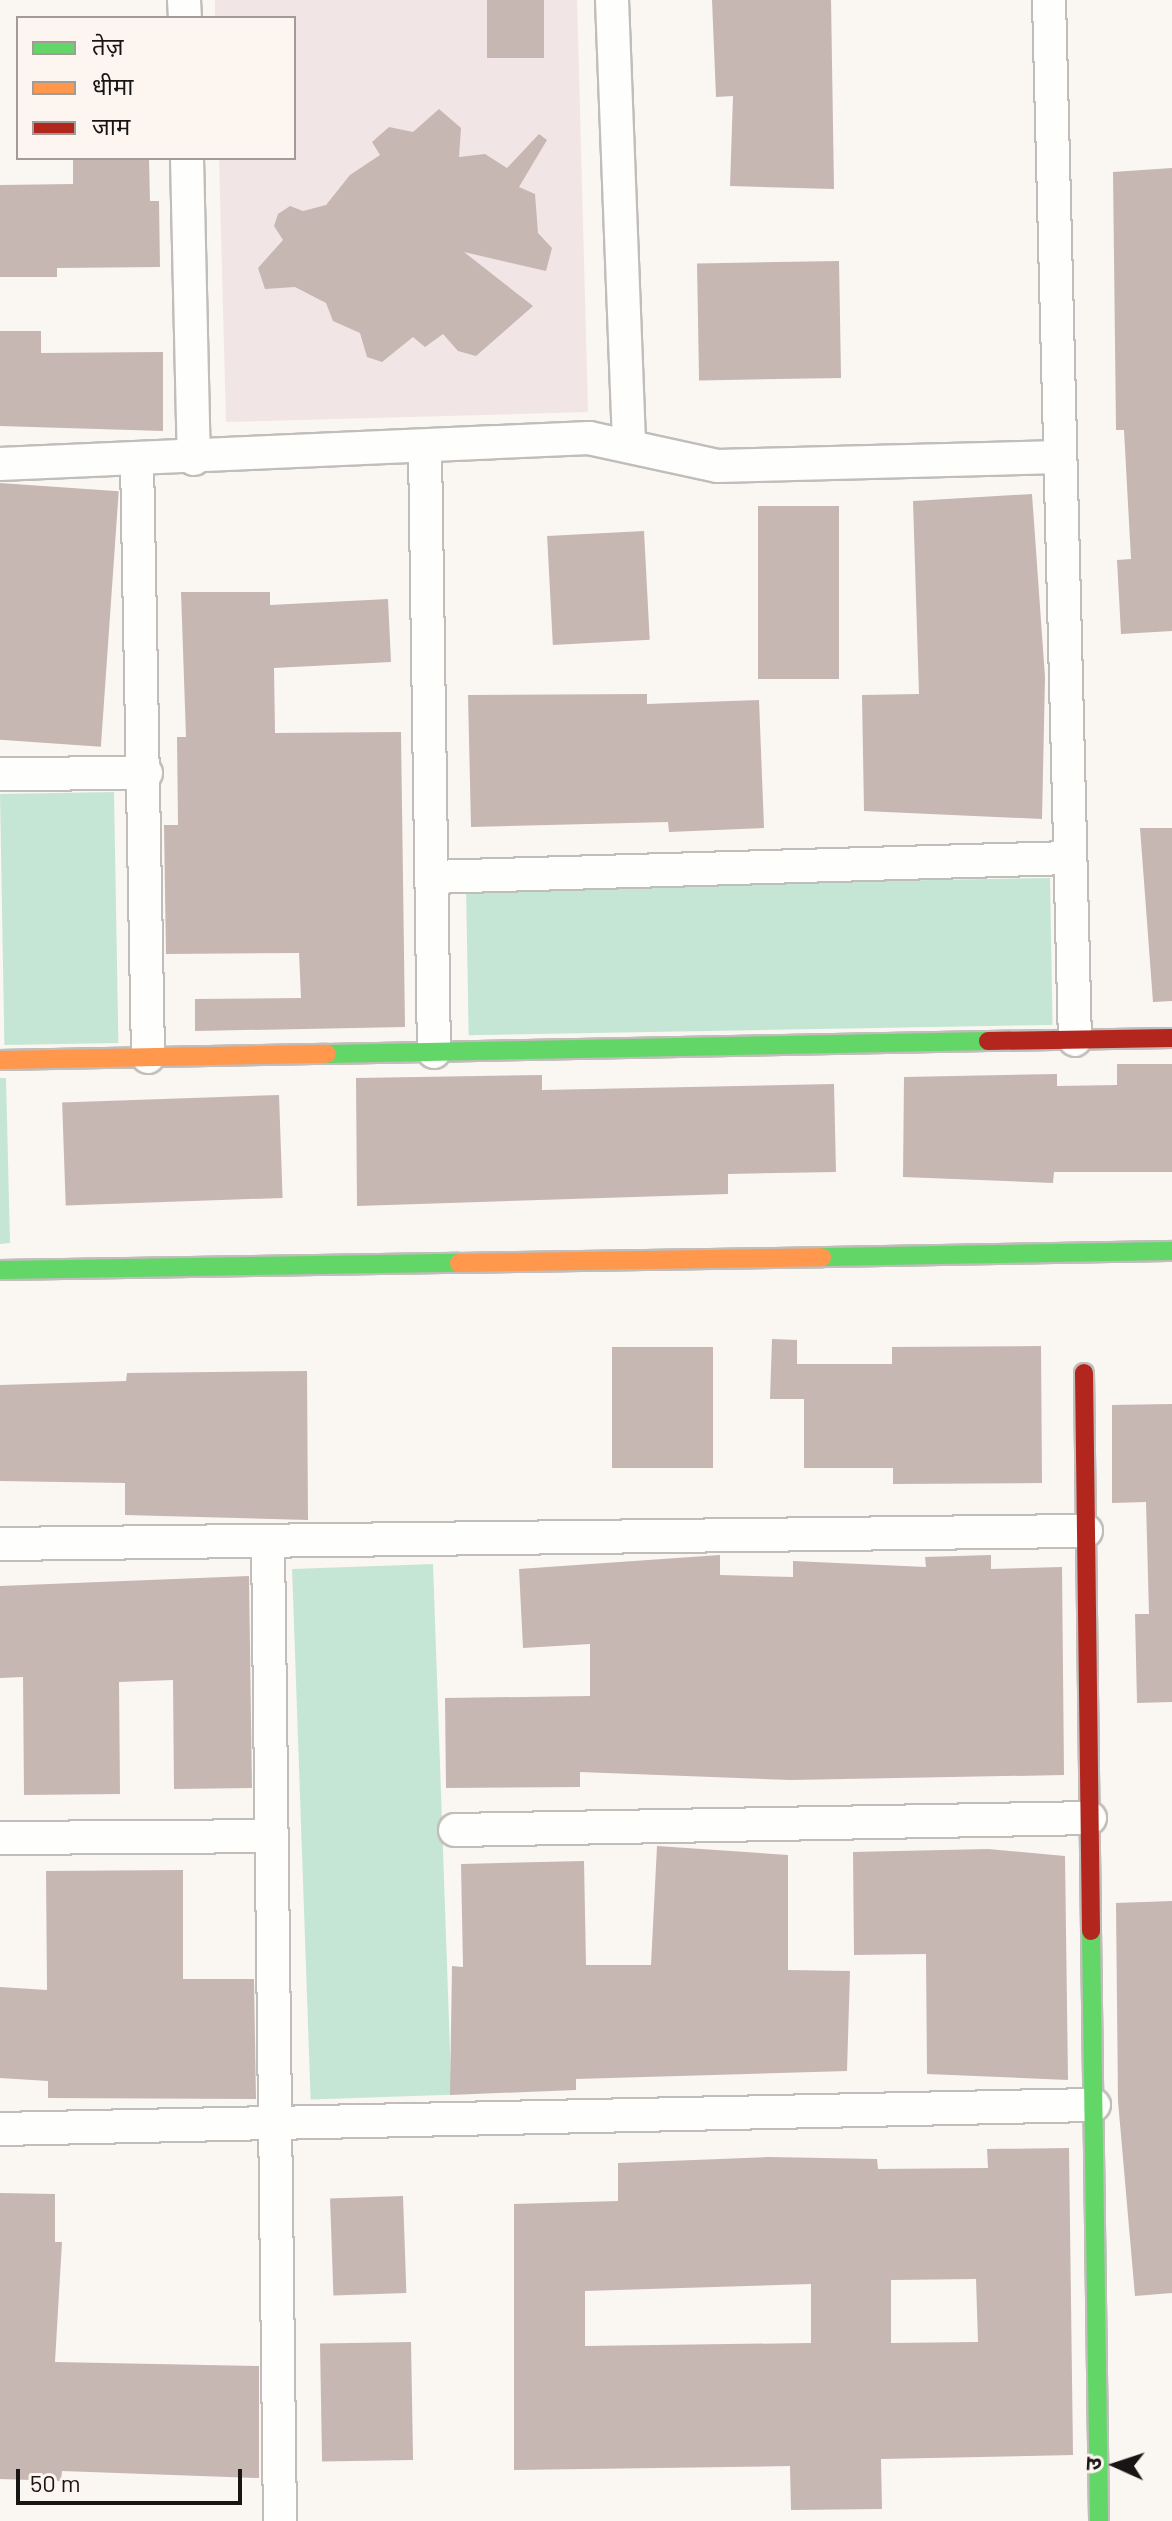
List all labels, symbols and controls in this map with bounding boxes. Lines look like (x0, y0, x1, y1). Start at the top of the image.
legend (16, 16, 296, 160)
text: तेज़ (92, 31, 124, 60)
text: धीमा (92, 71, 134, 100)
text: जाम (92, 111, 130, 140)
north arrow (1076, 2425, 1156, 2505)
scale bar (20, 2453, 246, 2503)
text: उ (1079, 2457, 1105, 2471)
text: 50 m (30, 2468, 81, 2497)

